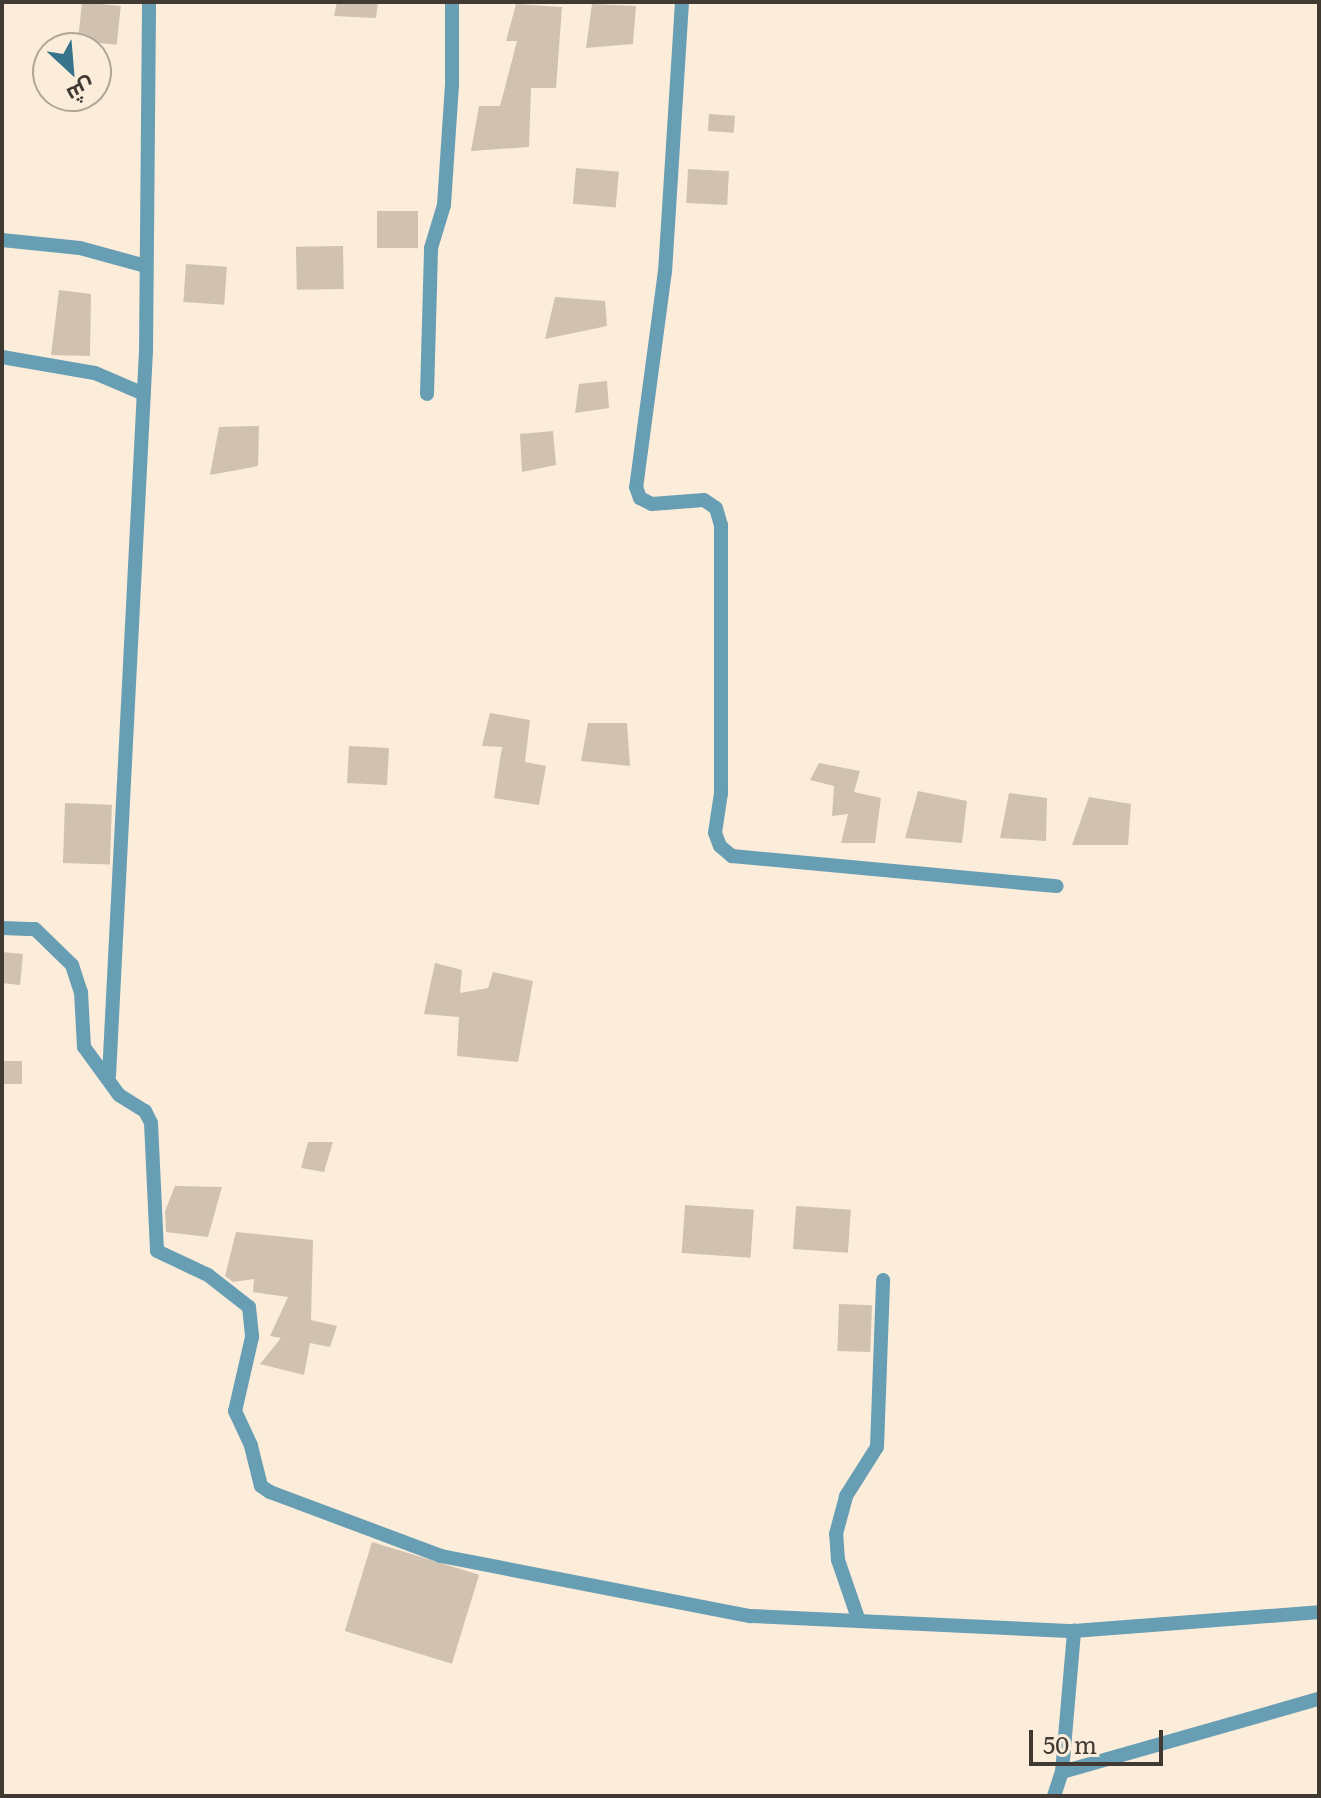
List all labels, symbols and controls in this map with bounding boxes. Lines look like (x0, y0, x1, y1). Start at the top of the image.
north arrow (32, 32, 112, 112)
text: ش (62, 71, 102, 113)
scale bar (1033, 1714, 1167, 1764)
text: 50 m (1043, 1726, 1097, 1761)

